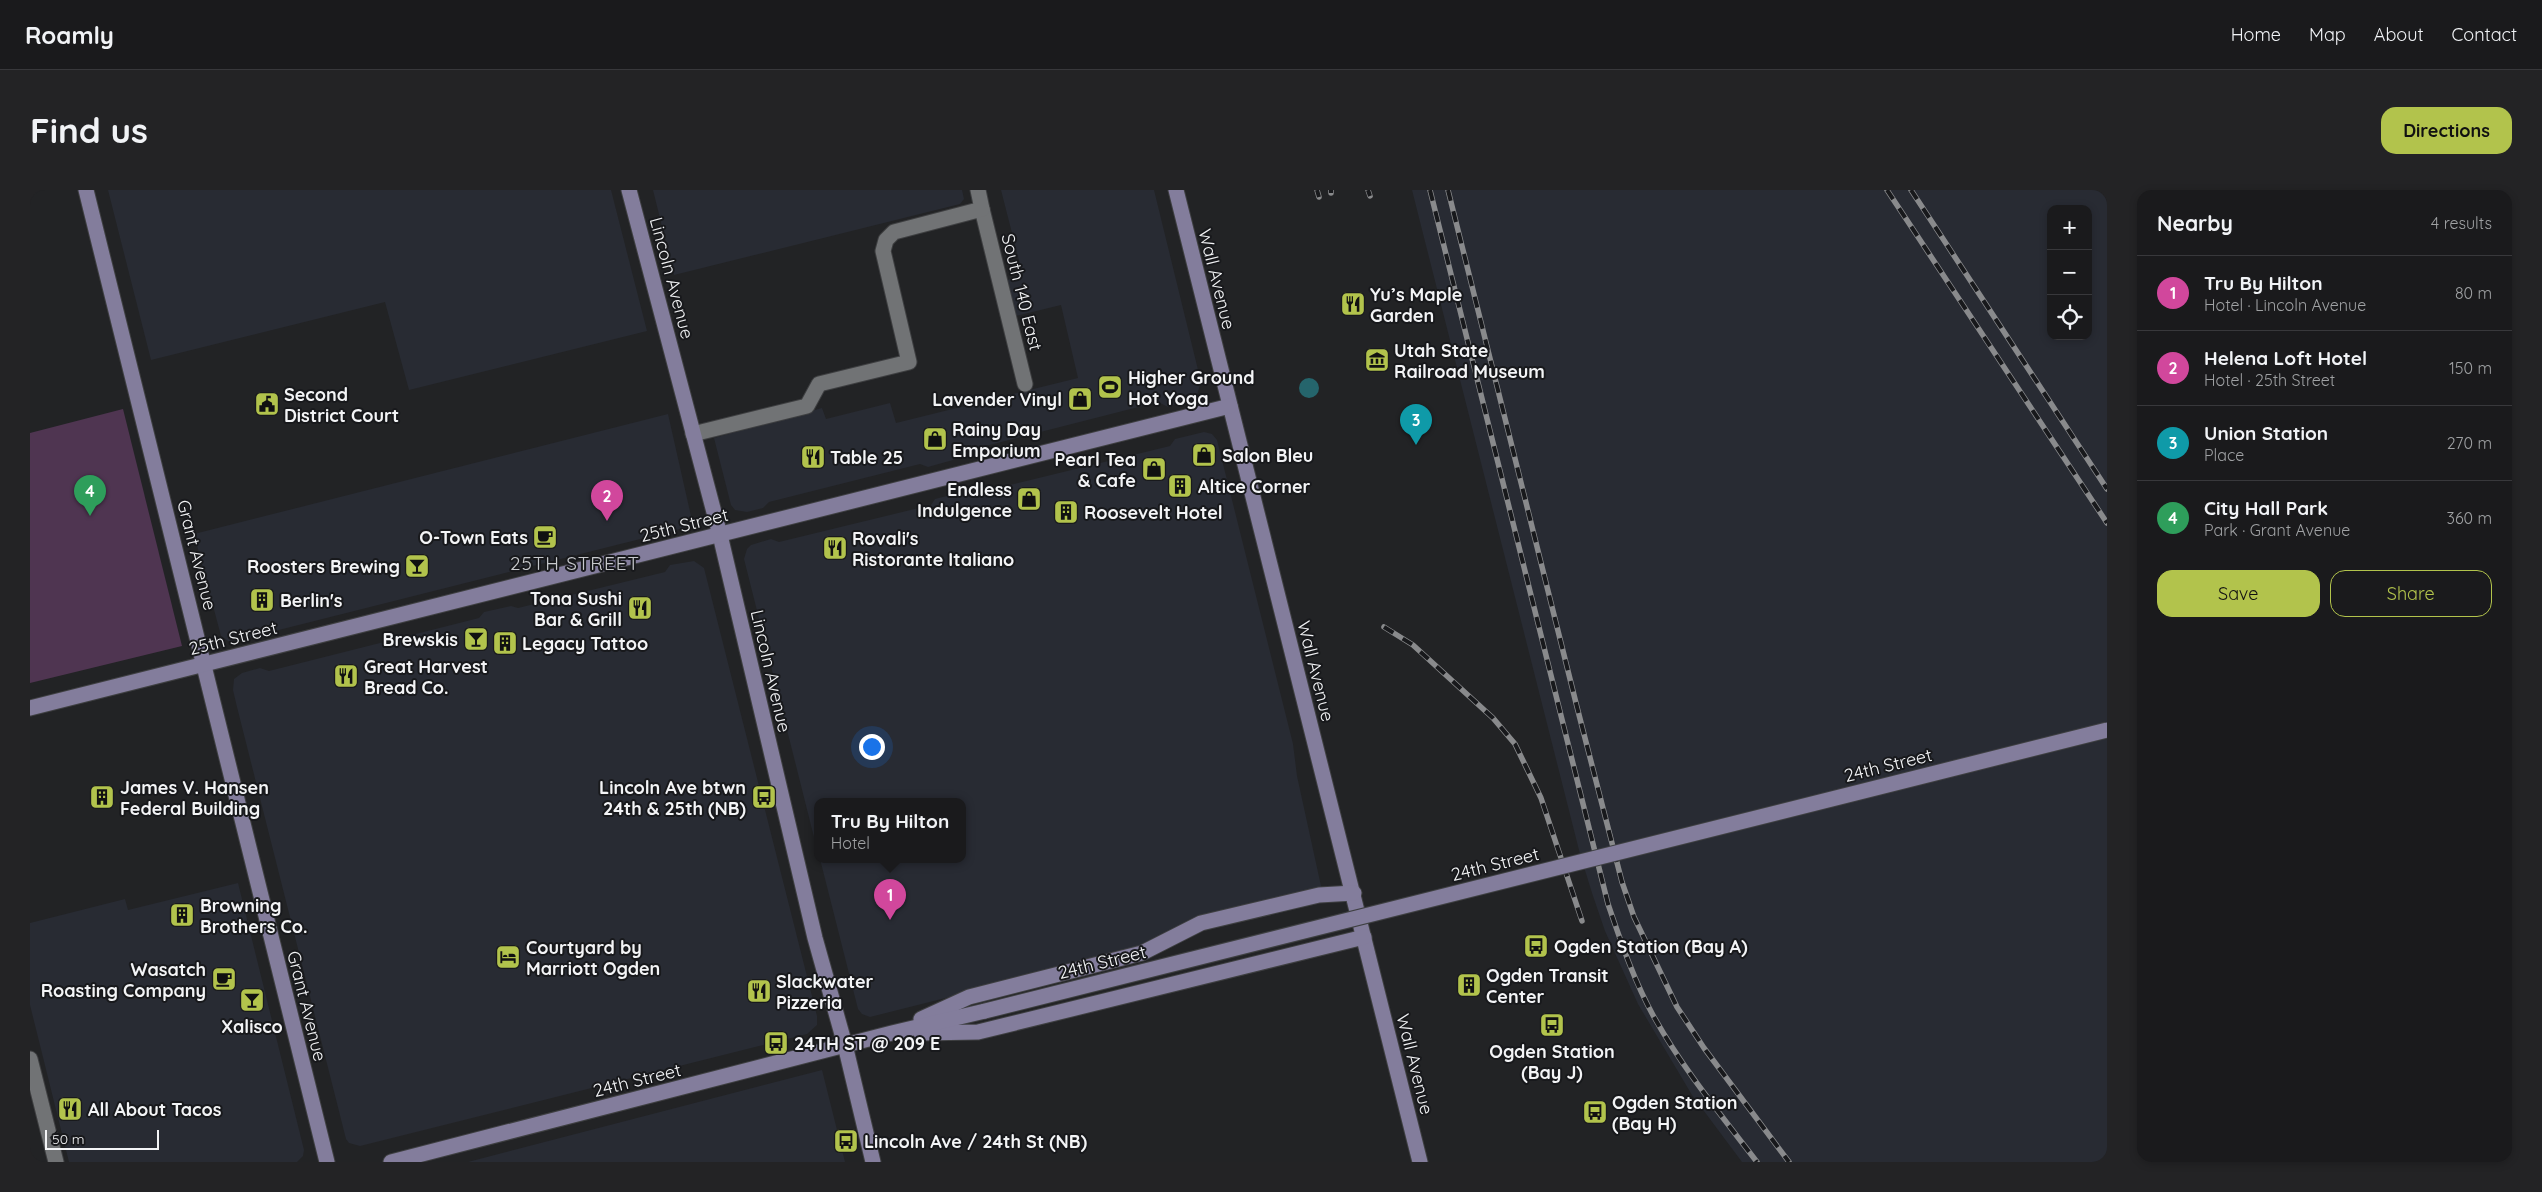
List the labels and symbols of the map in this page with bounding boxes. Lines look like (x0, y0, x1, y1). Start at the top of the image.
street label: Lincoln Avenue (645, 215, 699, 341)
street label: Wall Avenue (1193, 226, 1241, 332)
street label: South 140 East (996, 231, 1048, 353)
place label: Yu’s Maple Garden (1370, 283, 1462, 327)
restaurant icon: Yu’s Maple Garden (1340, 291, 1366, 317)
place label: Utah State Railroad Museum (1394, 339, 1545, 383)
museum icon: Utah State Railroad Museum (1364, 347, 1390, 373)
place label: Higher Ground Hot Yoga (1128, 366, 1254, 410)
sports icon: Higher Ground Hot Yoga (1097, 374, 1123, 400)
place label: Second District Court (284, 383, 399, 427)
shop icon: Lavender Vinyl (1067, 386, 1093, 412)
place label: Lavender Vinyl (932, 388, 1062, 411)
public building icon: Second District Court (254, 391, 280, 417)
pin: 3 (1400, 404, 1432, 445)
place label: Rainy Day Emporium (952, 418, 1041, 462)
shop icon: Rainy Day Emporium (922, 426, 948, 452)
shop icon: Salon Bleu (1191, 442, 1217, 468)
restaurant icon: Table 25 (800, 444, 826, 470)
place label: Salon Bleu (1222, 444, 1313, 467)
place label: Table 25 (830, 446, 903, 469)
place label: Pearl Tea & Cafe (1055, 448, 1136, 492)
shop icon: Pearl Tea & Cafe (1141, 456, 1167, 482)
building icon: Altice Corner (1167, 473, 1193, 499)
pin: 4 (74, 475, 106, 516)
place label: Altice Corner (1198, 475, 1311, 498)
place label: Endless Indulgence (917, 478, 1012, 522)
pin: 2 (591, 480, 623, 521)
shop icon: Endless Indulgence (1016, 486, 1042, 512)
street label: Grant Avenue (172, 497, 222, 613)
building icon: Roosevelt Hotel (1053, 499, 1079, 525)
place label: Roosevelt Hotel (1084, 501, 1223, 524)
street label: 25th Street (637, 503, 731, 547)
cafe icon: O-Town Eats (532, 524, 558, 550)
place label: O-Town Eats (419, 526, 528, 549)
place label: Rovali's Ristorante Italiano (852, 527, 1014, 571)
restaurant icon: Rovali's Ristorante Italiano (822, 535, 848, 561)
district label: 25TH STREET (510, 551, 640, 575)
bar icon: Roosters Brewing (404, 553, 430, 579)
place label: Roosters Brewing (247, 555, 400, 578)
building icon: Berlin's (249, 587, 275, 613)
place label: Tona Sushi Bar & Grill (530, 587, 622, 631)
place label: Berlin's (280, 589, 343, 612)
restaurant icon: Tona Sushi Bar & Grill (627, 595, 653, 621)
street label: Lincoln Avenue (746, 607, 796, 735)
street label: 25th Street (186, 616, 280, 660)
street label: Wall Avenue (1292, 618, 1340, 724)
bar icon: Brewskis (463, 626, 489, 652)
place label: Brewskis (383, 628, 458, 651)
building icon: Legacy Tattoo (492, 630, 518, 656)
place label: Legacy Tattoo (522, 632, 648, 655)
place label: Great Harvest Bread Co. (364, 655, 488, 699)
restaurant icon: Great Harvest Bread Co. (333, 663, 359, 689)
your location (859, 734, 885, 760)
street label: 24th Street (1842, 743, 1934, 787)
place label: James V. Hansen Federal Building (120, 776, 269, 820)
place label: Lincoln Ave btwn 24th & 25th (NB) (599, 776, 746, 820)
building icon: James V. Hansen Federal Building (89, 784, 115, 810)
bus stop icon: Lincoln Ave btwn 24th & 25th (NB) (751, 784, 777, 810)
street label: 24th Street (1449, 842, 1541, 886)
pin: 1 (874, 879, 906, 920)
place label: Browning Brothers Co. (200, 894, 308, 938)
building icon: Browning Brothers Co. (169, 902, 195, 928)
bus stop icon: Ogden Station (Bay A) (1523, 933, 1549, 959)
place label: Ogden Station (Bay A) (1554, 935, 1748, 958)
place label: Courtyard by Marriott Ogden (526, 936, 660, 980)
street label: 24th Street (1056, 940, 1148, 984)
hotel icon: Courtyard by Marriott Ogden (495, 944, 521, 970)
street label: Grant Avenue (282, 948, 332, 1064)
place label: Wasatch Roasting Company (41, 958, 206, 1002)
place label: Ogden Transit Center (1486, 964, 1609, 1008)
cafe icon: Wasatch Roasting Company (211, 966, 237, 992)
place label: Slackwater Pizzeria (776, 970, 874, 1014)
building icon: Ogden Transit Center (1456, 972, 1482, 998)
restaurant icon: Slackwater Pizzeria (746, 978, 772, 1004)
bar icon: Xalisco (239, 987, 265, 1013)
street label: Wall Avenue (1391, 1011, 1439, 1117)
bus stop icon: Ogden Station (Bay J) (1539, 1012, 1565, 1038)
place label: Xalisco (221, 1015, 283, 1038)
bus stop icon: 24TH ST @ 209 E (763, 1030, 789, 1056)
place label: 24TH ST @ 209 E (794, 1032, 940, 1055)
place label: Ogden Station (Bay J) (1489, 1040, 1615, 1084)
street label: 24th Street (591, 1058, 683, 1102)
place label: Ogden Station (Bay H) (1612, 1091, 1737, 1135)
restaurant icon: All About Tacos (57, 1096, 83, 1122)
place label: All About Tacos (88, 1098, 222, 1121)
bus stop icon: Ogden Station (Bay H) (1582, 1099, 1608, 1125)
scale bar (45, 1127, 159, 1150)
bus stop icon: Lincoln Ave / 24th St (NB) (833, 1128, 859, 1154)
place label: Lincoln Ave / 24th St (NB) (864, 1130, 1087, 1153)

